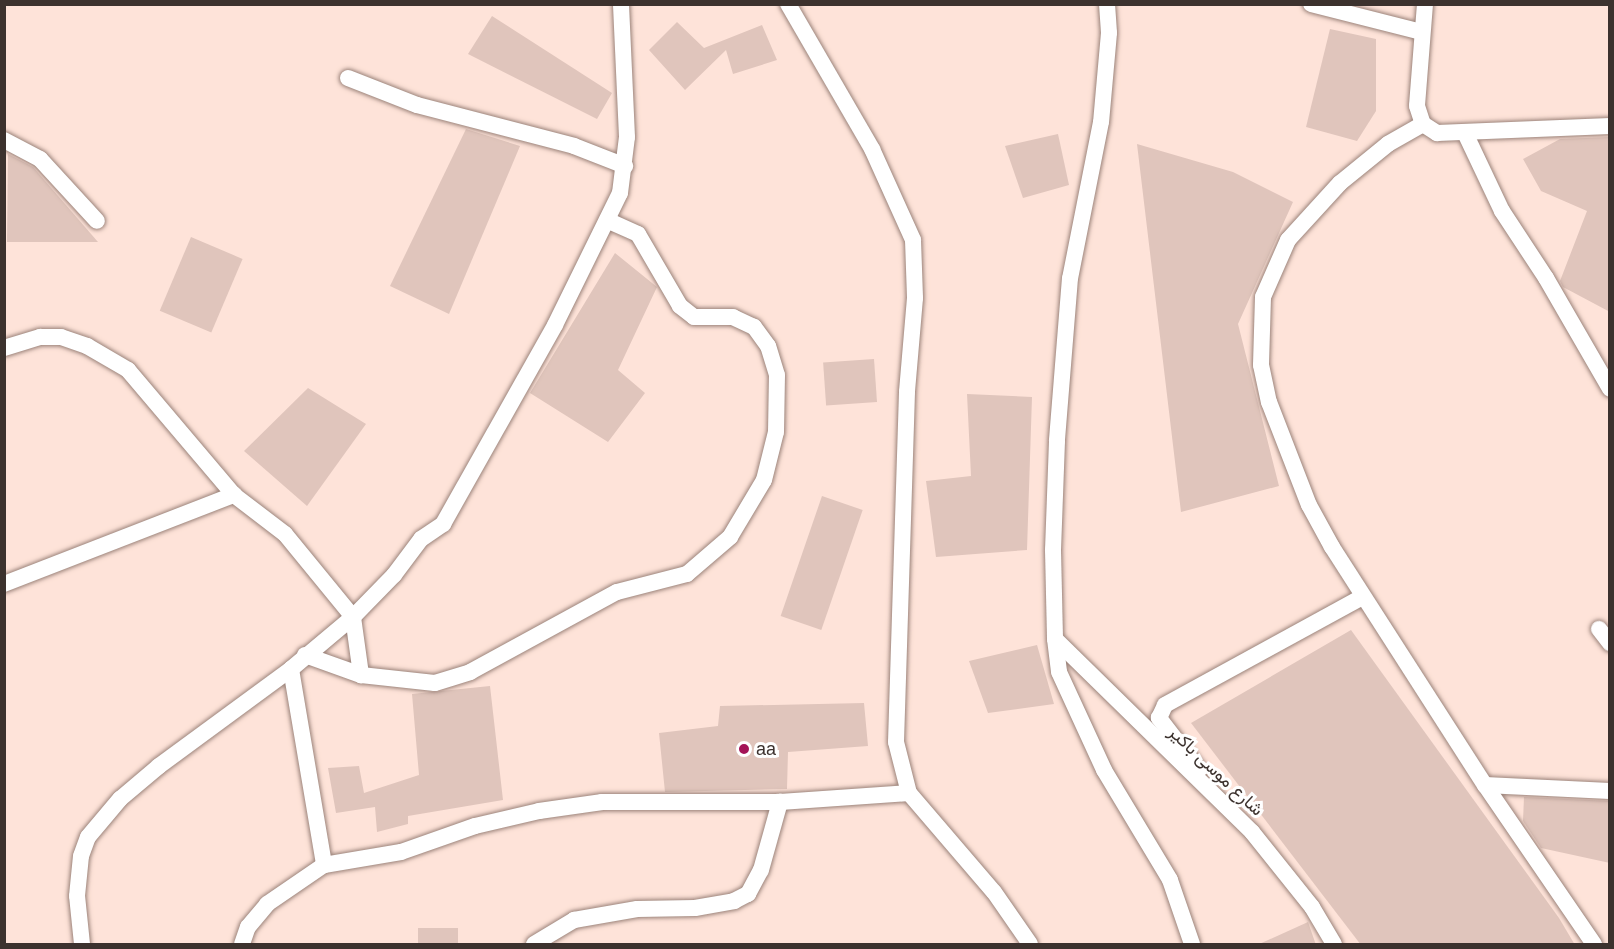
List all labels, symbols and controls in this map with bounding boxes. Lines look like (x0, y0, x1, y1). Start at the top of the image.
street label: شارع موسى باكير (1164, 722, 1268, 820)
place label: aa (756, 738, 776, 760)
marker: aa (737, 742, 751, 756)

